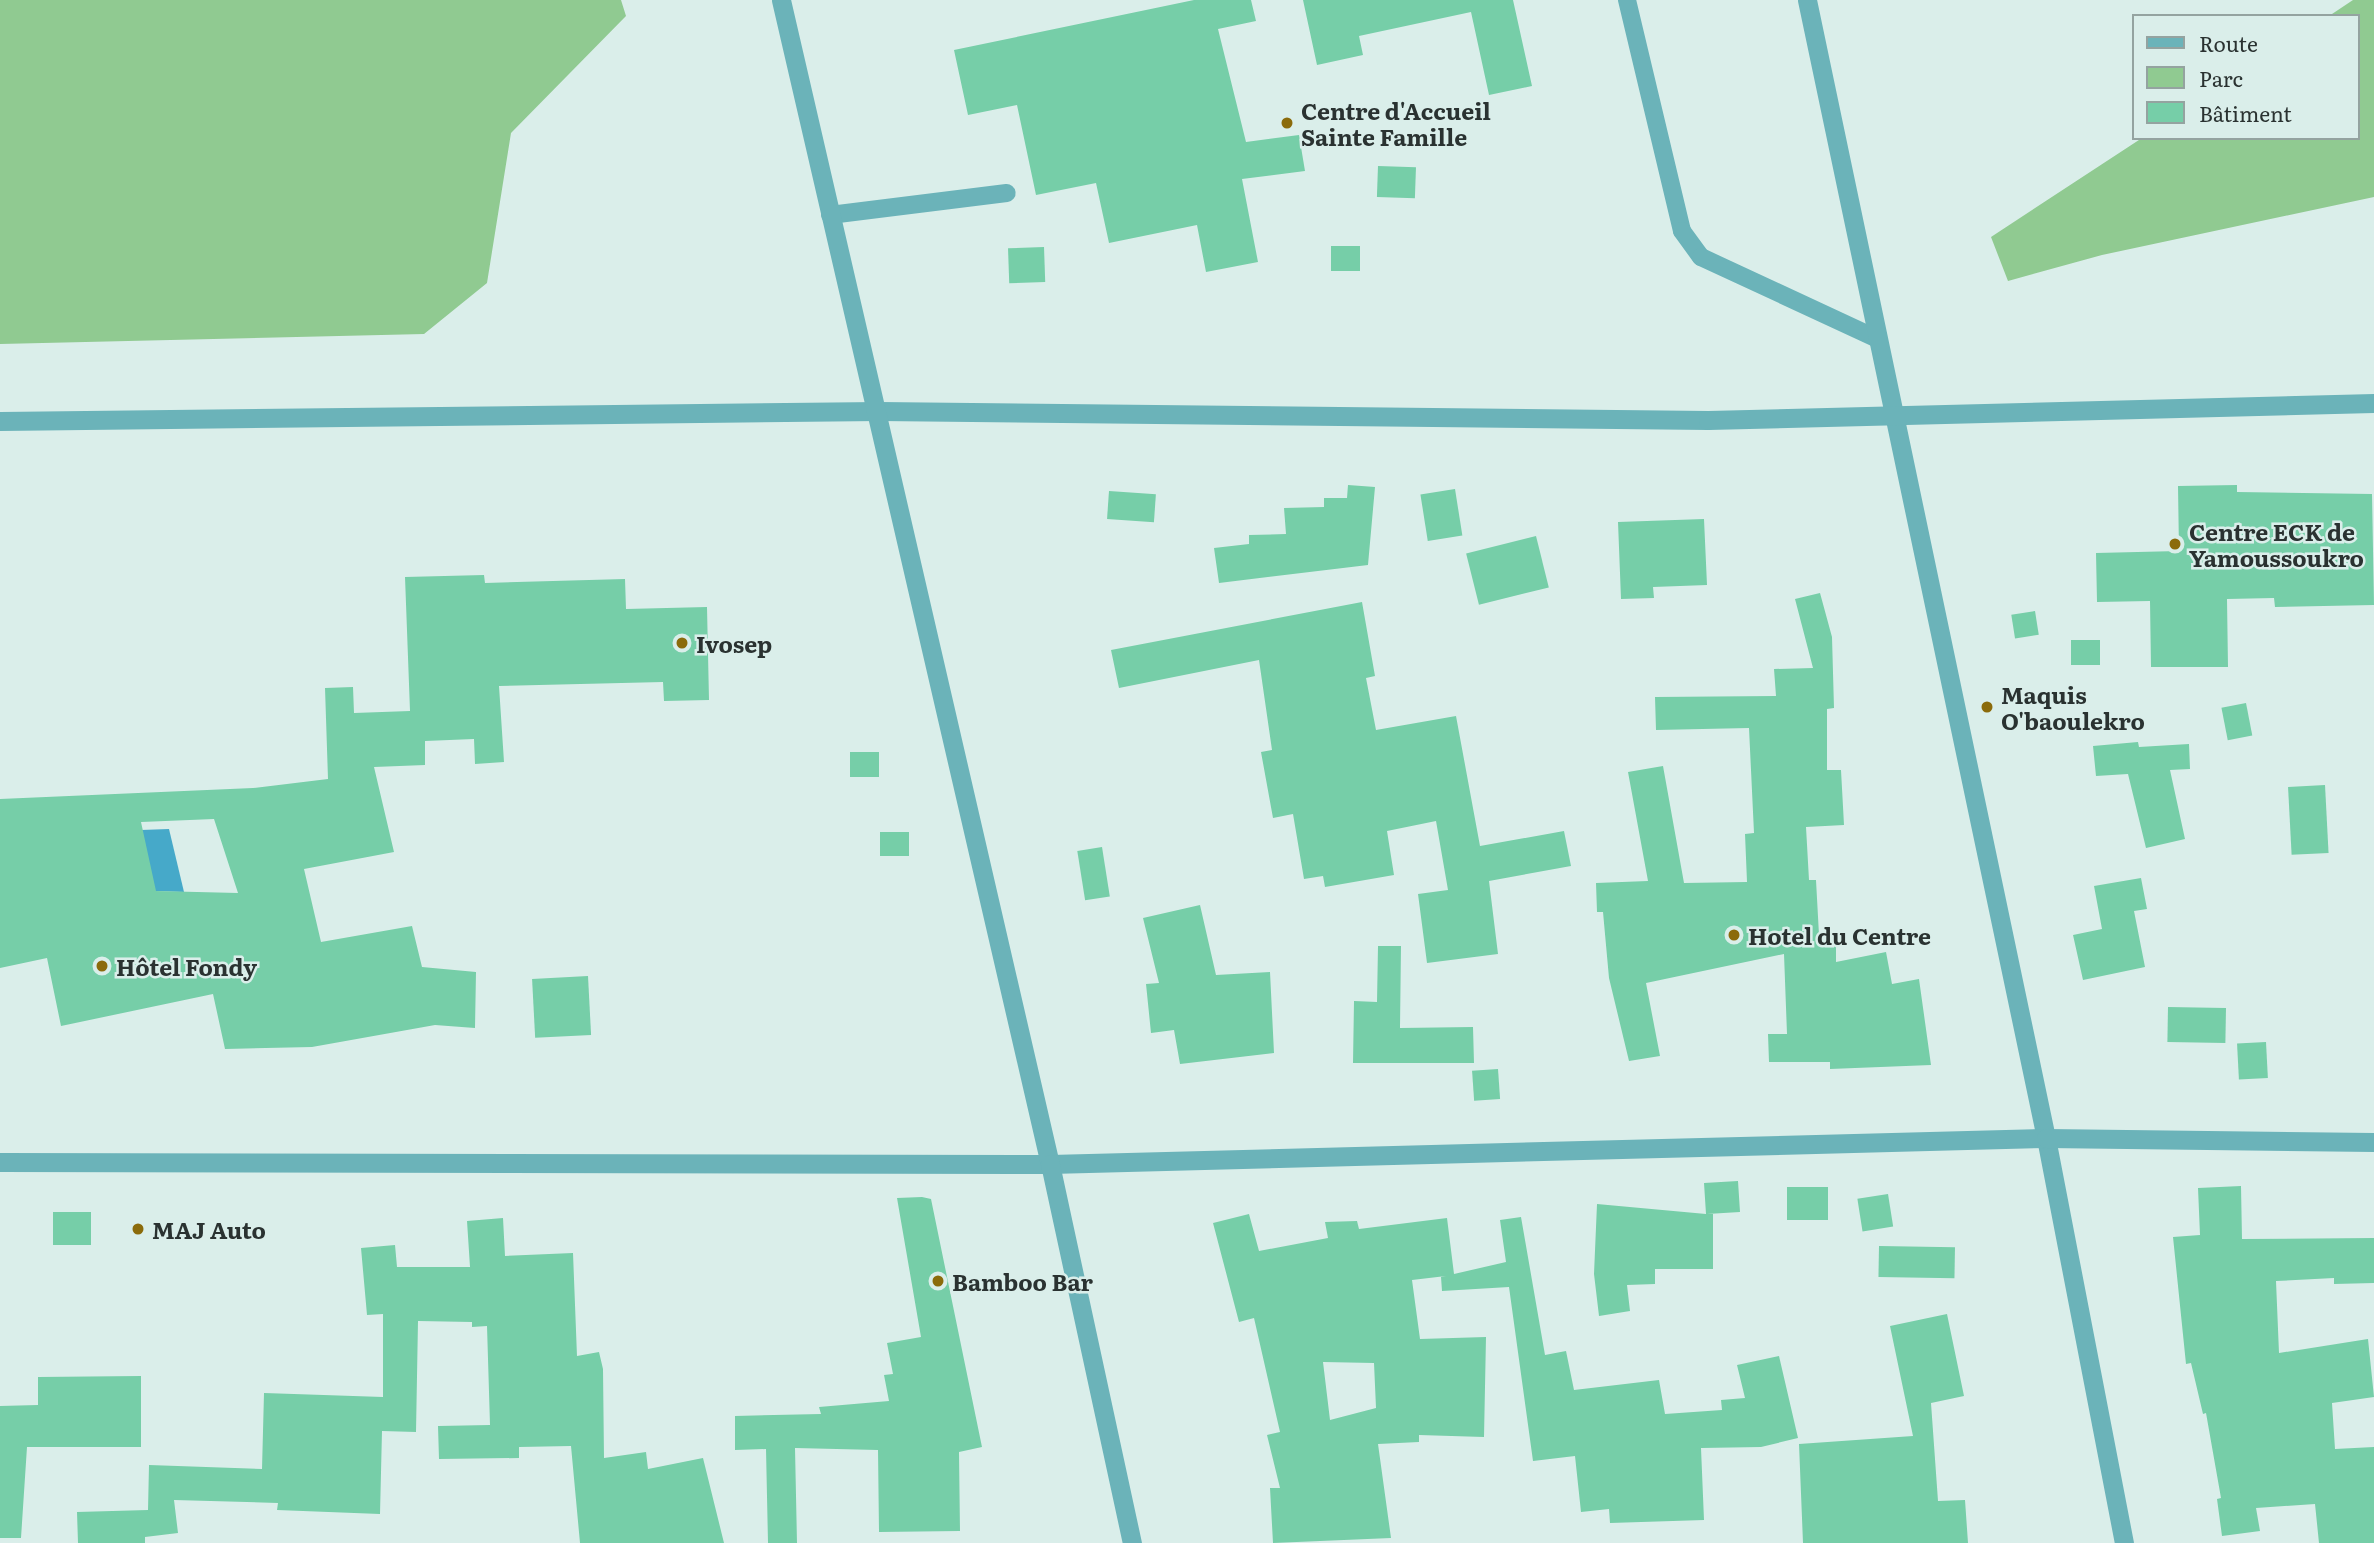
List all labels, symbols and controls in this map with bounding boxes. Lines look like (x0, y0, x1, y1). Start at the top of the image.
legend (2132, 14, 2360, 140)
text: Route (2199, 27, 2258, 58)
text: Parc (2199, 62, 2243, 93)
place label: Centre d'Accueil Sainte Famille (1301, 96, 1491, 150)
text: Bâtiment (2199, 97, 2292, 128)
marker: Centre d'Accueil Sainte Famille (1279, 115, 1295, 131)
place label: Centre ECK de Yamoussoukro (2189, 517, 2364, 571)
marker: Centre ECK de Yamoussoukro (2167, 536, 2183, 552)
place label: Ivosep (696, 629, 772, 657)
marker: Ivosep (674, 635, 690, 651)
place label: Maquis O'baoulekro (2001, 680, 2145, 734)
marker: Maquis O'baoulekro (1979, 699, 1995, 715)
place label: Hotel du Centre (1748, 921, 1931, 949)
marker: Hotel du Centre (1726, 927, 1742, 943)
place label: Hôtel Fondy (116, 952, 257, 980)
marker: Hôtel Fondy (94, 958, 110, 974)
place label: MAJ Auto (152, 1215, 266, 1243)
marker: MAJ Auto (130, 1221, 146, 1237)
place label: Bamboo Bar (952, 1267, 1093, 1295)
marker: Bamboo Bar (930, 1273, 946, 1289)

